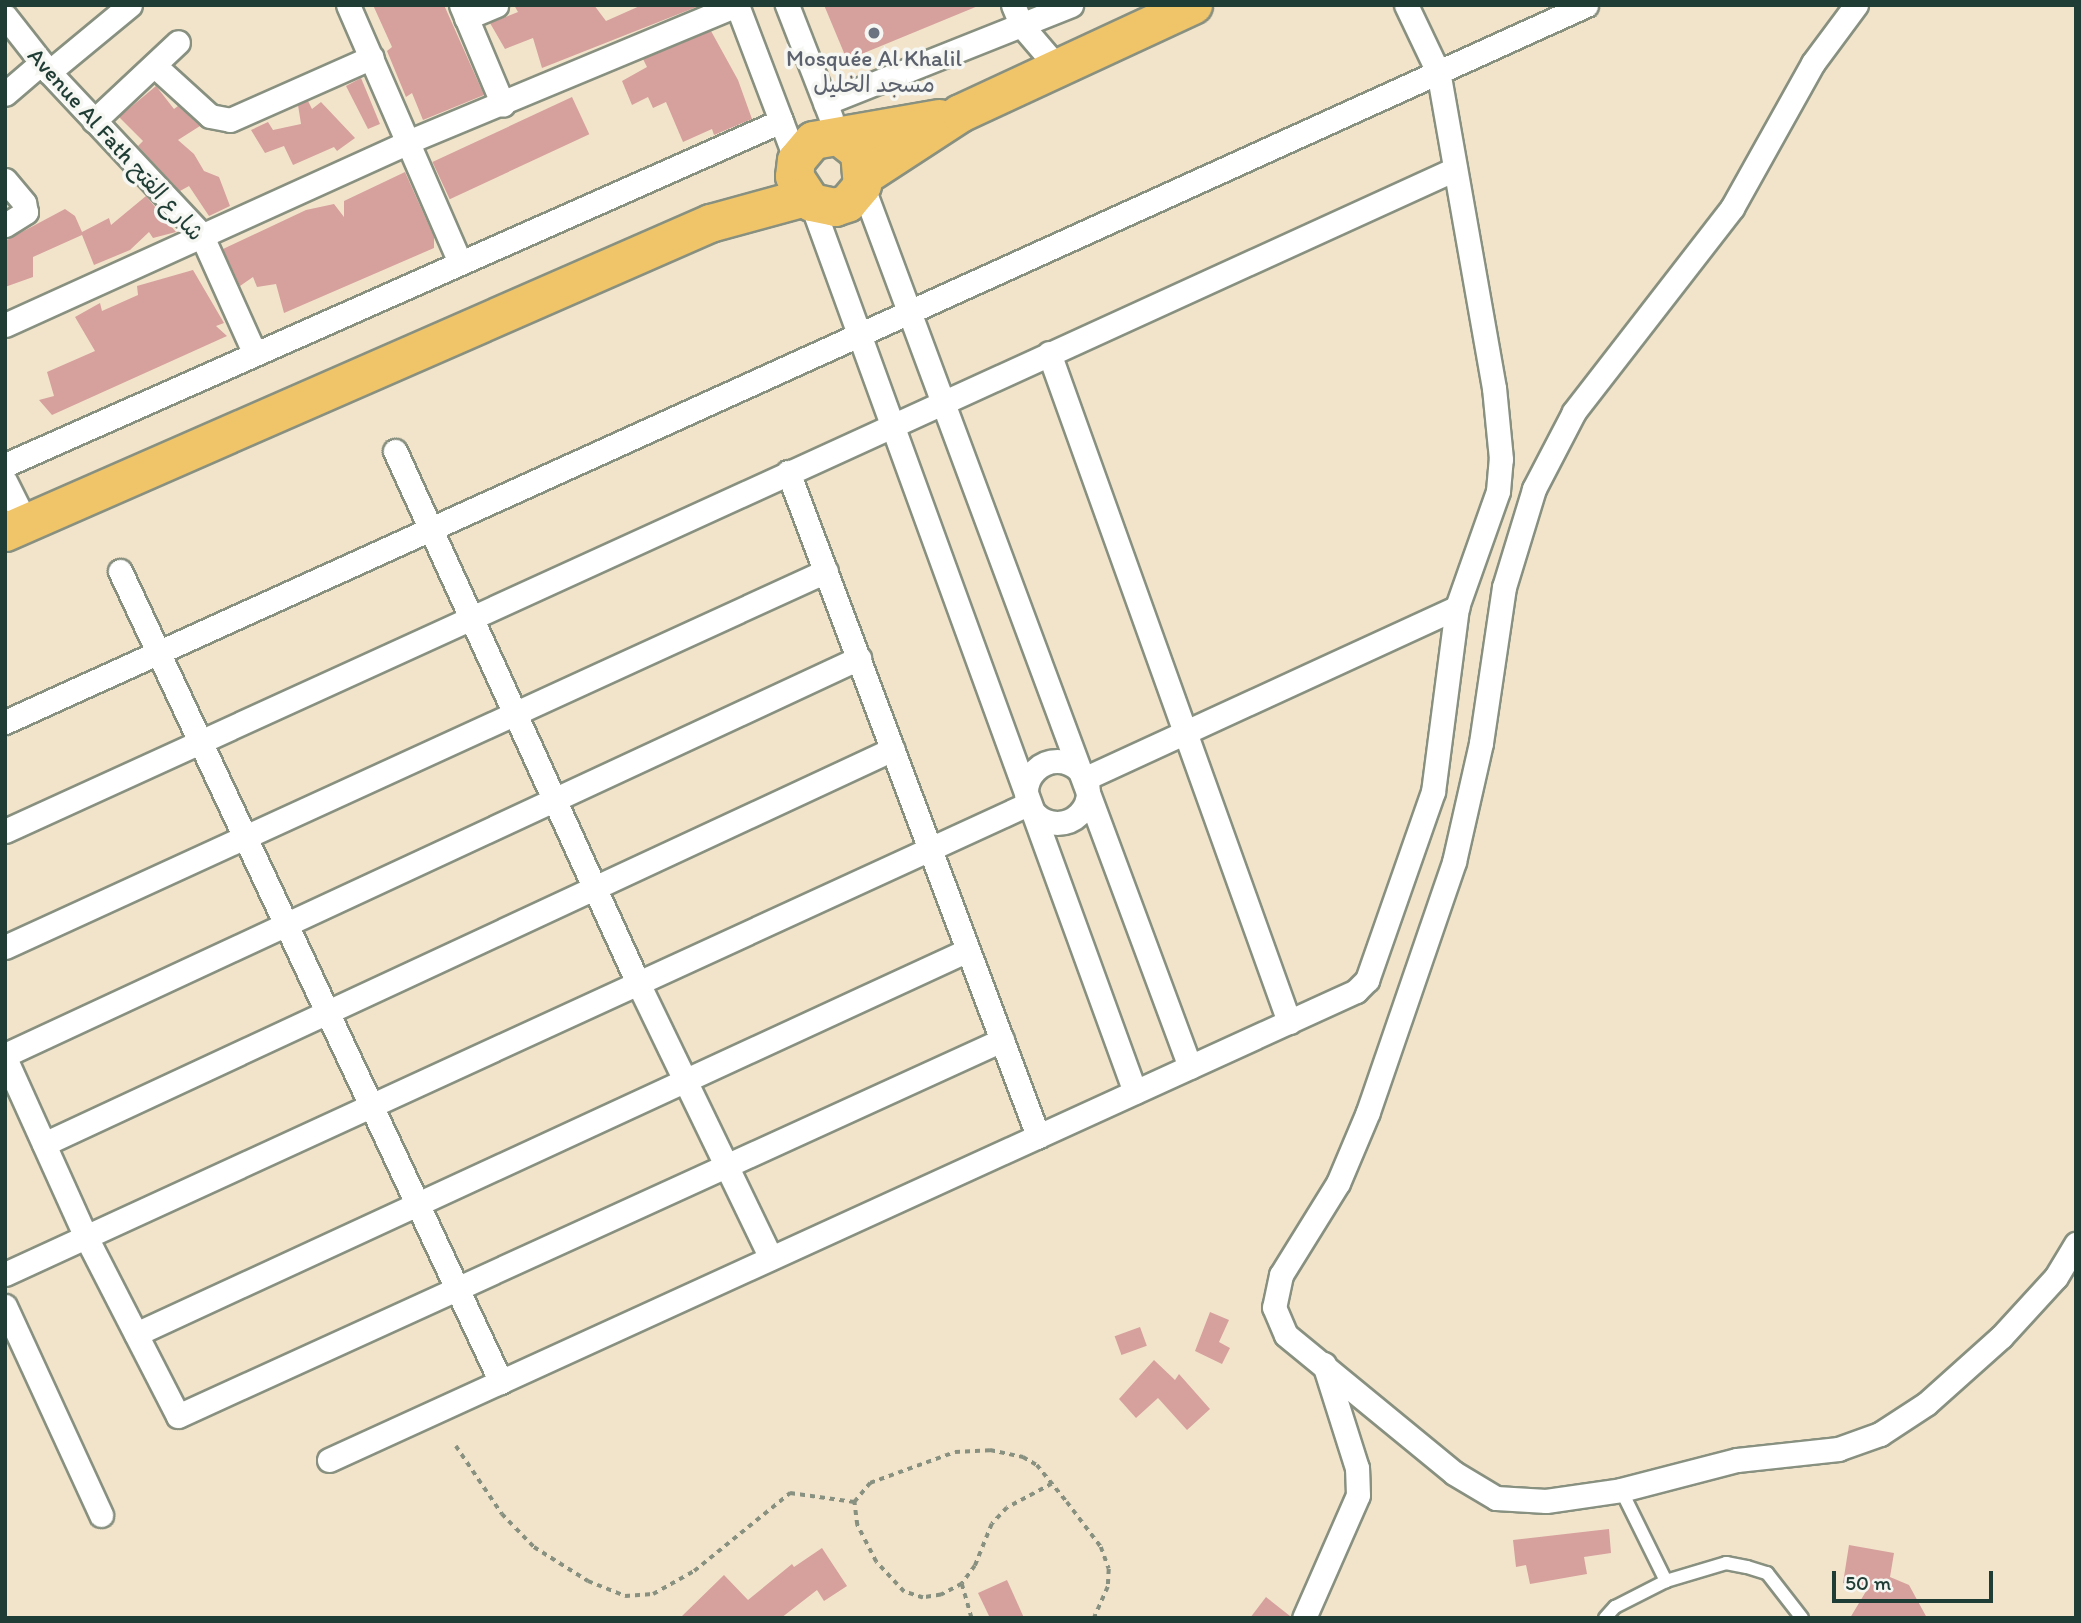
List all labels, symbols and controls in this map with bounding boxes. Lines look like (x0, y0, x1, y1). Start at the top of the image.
marker: Mosquée Al Khalil مسجد الخليل (866, 25, 882, 41)
street label: Avenue Al Fath شارع الفتح (22, 42, 210, 246)
place label: Mosquée Al Khalil مسجد الخليل (786, 44, 962, 98)
scale bar (1836, 1556, 1997, 1600)
text: 50 m (1845, 1570, 1891, 1595)

